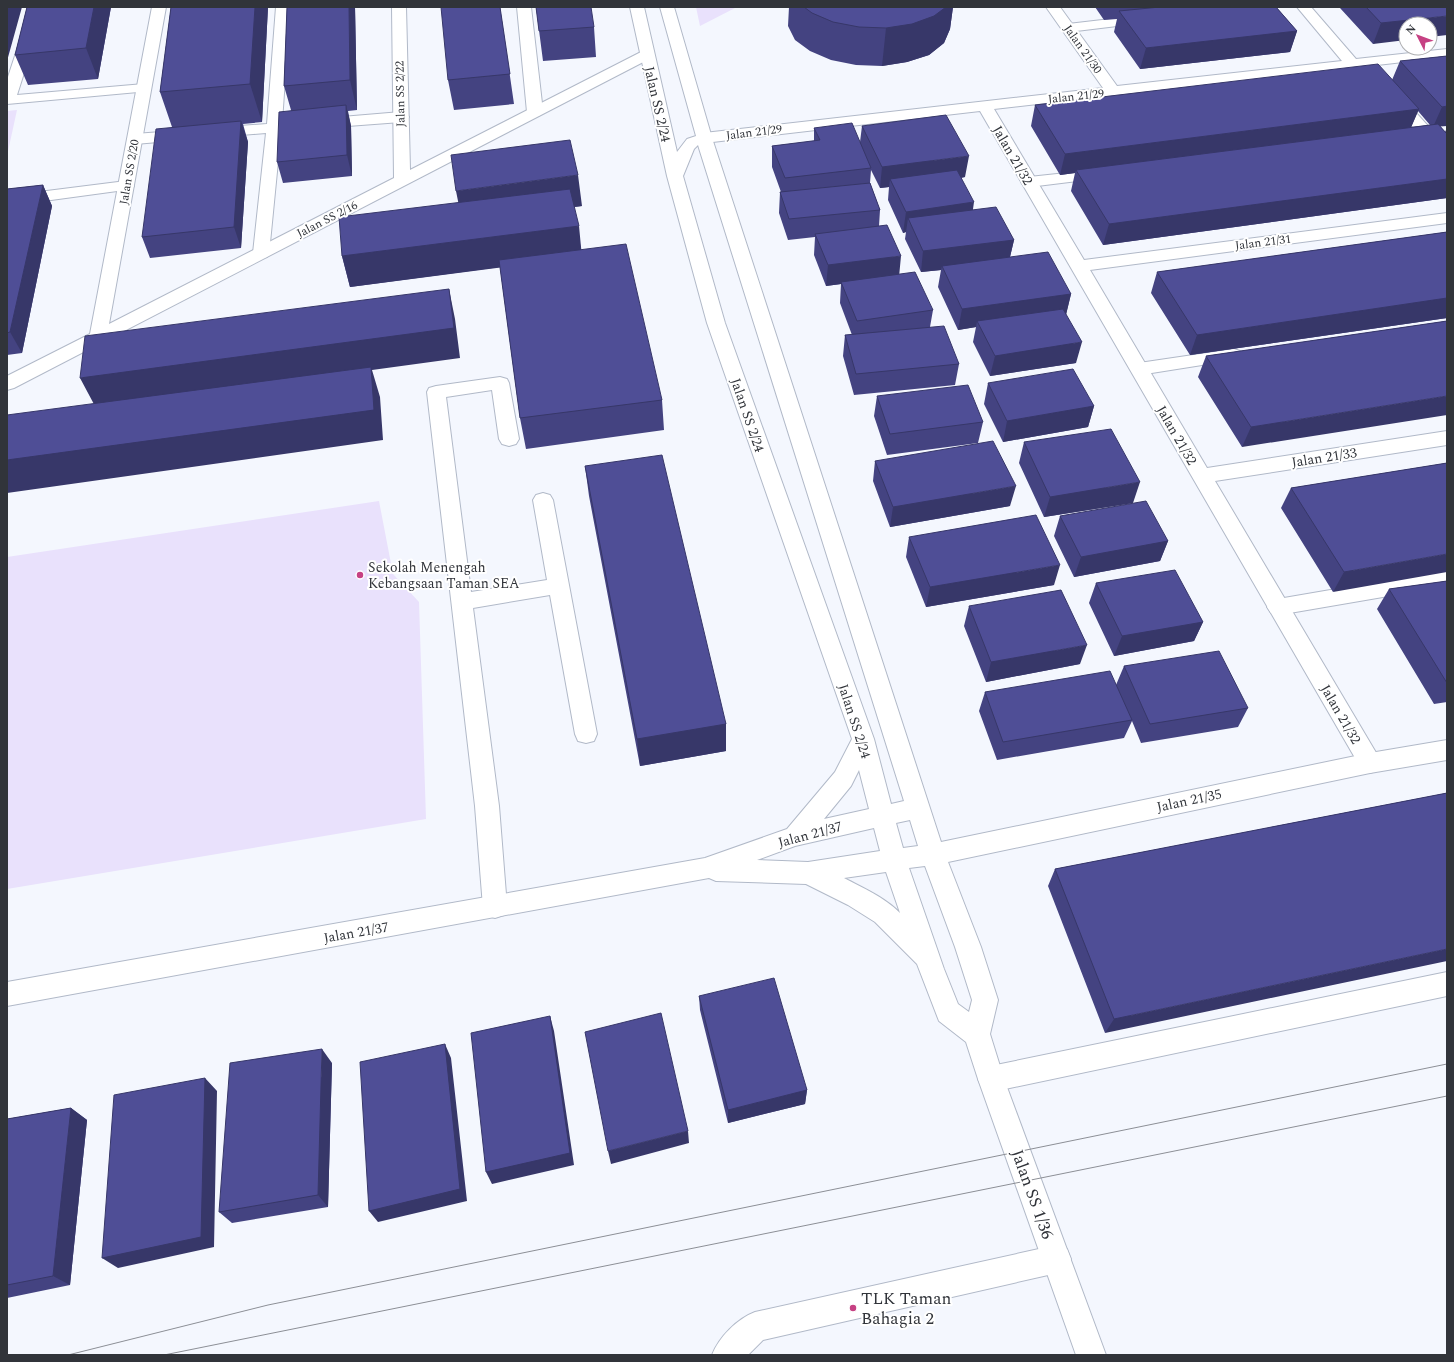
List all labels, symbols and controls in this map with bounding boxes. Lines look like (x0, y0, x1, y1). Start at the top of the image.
north arrow (1398, 16, 1438, 56)
street label: Jalan 21/30 (1059, 21, 1107, 78)
text: N (1402, 21, 1420, 39)
street label: Jalan SS 2/22 (390, 61, 411, 127)
street label: Jalan SS 2/24 (639, 64, 676, 144)
street label: Jalan 21/29 (1047, 84, 1105, 109)
street label: Jalan 21/29 (725, 120, 783, 145)
street label: Jalan 21/32 (987, 121, 1038, 189)
street label: Jalan SS 2/20 (114, 138, 145, 206)
street label: Jalan SS 2/16 (293, 196, 361, 243)
street label: Jalan 21/31 (1234, 230, 1292, 255)
street label: Jalan SS 2/24 (725, 375, 770, 455)
street label: Jalan 21/32 (1151, 401, 1202, 469)
street label: Jalan 21/33 (1290, 442, 1358, 473)
place label: Sekolah Menengah Kebangsaan Taman SEA (368, 557, 520, 594)
marker: Sekolah Menengah Kebangsaan Taman SEA (355, 570, 365, 580)
street label: Jalan 21/32 (1315, 680, 1366, 748)
street label: Jalan SS 2/24 (833, 681, 876, 761)
street label: Jalan 21/35 (1155, 783, 1224, 818)
street label: Jalan 21/37 (776, 816, 845, 853)
street label: Jalan 21/37 (322, 916, 390, 949)
street label: Jalan SS 1/36 (1004, 1146, 1060, 1243)
place label: TLK Taman Bahagia 2 (861, 1286, 951, 1332)
marker: TLK Taman Bahagia 2 (848, 1303, 858, 1313)

